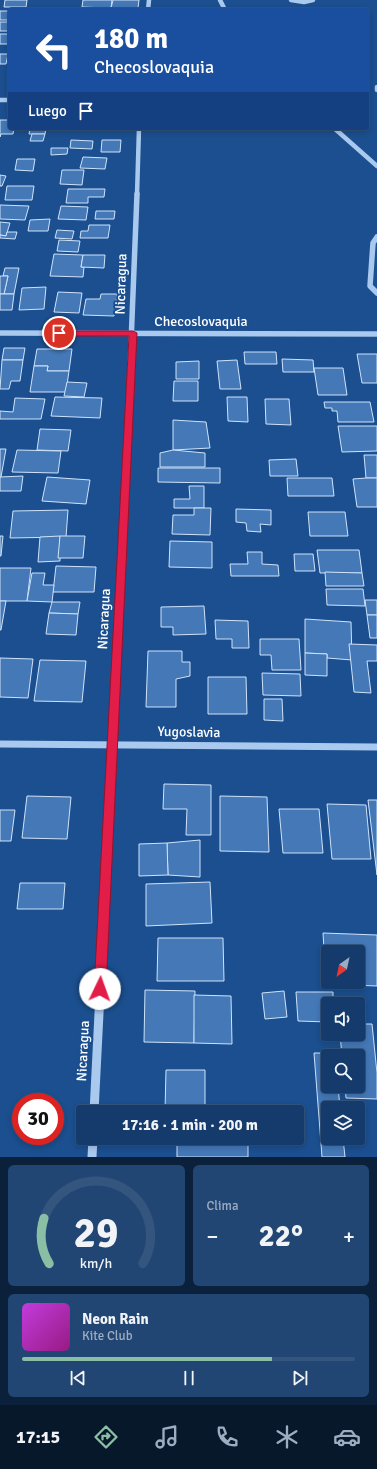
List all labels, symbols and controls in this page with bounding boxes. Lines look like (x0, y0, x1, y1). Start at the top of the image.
text: 180 m (94, 22, 168, 56)
icon: left (28, 24, 80, 76)
text: Checoslovaquia (94, 56, 214, 78)
icon: arrive (75, 100, 97, 122)
text: Luego (28, 102, 67, 120)
street label: Nicaragua (111, 253, 131, 315)
street label: Checoslovaquia (154, 313, 248, 330)
pin (42, 316, 76, 350)
icon: arrive (48, 322, 70, 344)
street label: Nicaragua (94, 588, 114, 650)
street label: Yugoslavia (157, 723, 221, 741)
north arrow (321, 945, 365, 989)
map controls (321, 945, 365, 1145)
position arrow (79, 968, 121, 1010)
button: sound (321, 997, 365, 1041)
street label: Nicaragua (73, 1020, 93, 1082)
button: search (321, 1049, 365, 1093)
speed limit sign: 30 (12, 1093, 64, 1145)
button: layers (321, 1101, 365, 1145)
text: 17:16 · 1 min · 200 m (122, 1116, 258, 1134)
text: Clima (207, 1198, 239, 1214)
text: 29 (74, 1207, 119, 1258)
text: 22° (259, 1218, 303, 1255)
text: − (207, 1223, 218, 1250)
text: + (343, 1223, 355, 1250)
text: km/h (80, 1254, 112, 1271)
text: Neon Rain (82, 1310, 149, 1328)
text: Kite Club (82, 1328, 133, 1344)
icon: previous (67, 1367, 89, 1389)
icon: pause (178, 1367, 200, 1389)
icon: next (289, 1367, 311, 1389)
icon: directions (92, 1423, 120, 1451)
icon: music (153, 1423, 181, 1451)
icon: phone (213, 1423, 241, 1451)
icon: climate (273, 1423, 301, 1451)
icon: car (333, 1423, 361, 1451)
text: 17:15 (16, 1426, 60, 1448)

